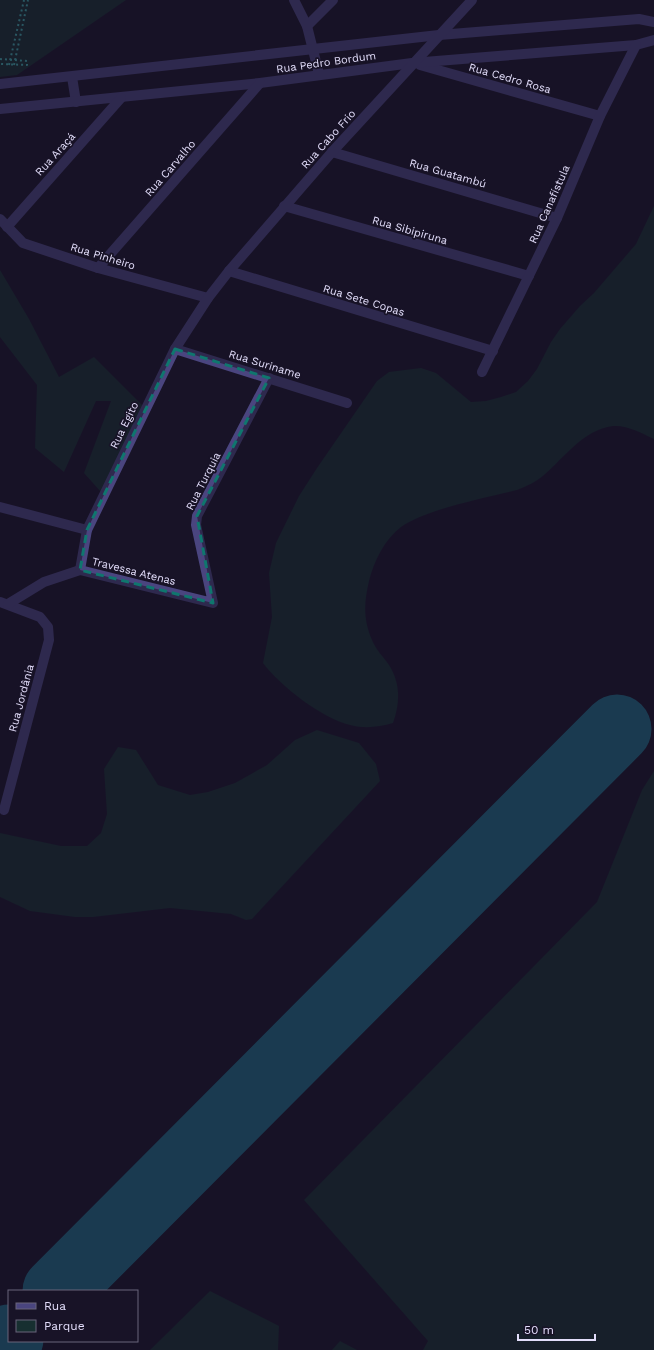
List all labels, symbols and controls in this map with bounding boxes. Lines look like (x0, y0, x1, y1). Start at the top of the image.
street label: Rua Pedro Bordum (275, 49, 377, 76)
street label: Rua Cedro Rosa (467, 61, 552, 96)
street label: Rua Cabo Frio (298, 107, 358, 172)
street label: Rua Araçá (33, 130, 78, 179)
street label: Rua Carvalho (142, 137, 198, 199)
street label: Rua Guatambú (408, 156, 488, 191)
street label: Rua Canafístula (526, 163, 573, 245)
street label: Rua Sibipiruna (371, 214, 449, 247)
street label: Rua Pinheiro (69, 240, 137, 273)
street label: Rua Sete Copas (321, 282, 406, 319)
street label: Rua Suriname (227, 347, 303, 382)
street label: Rua Egito (107, 400, 141, 451)
street label: Rua Turquia (183, 450, 224, 512)
street label: Travessa Atenas (91, 555, 177, 588)
street label: Rua Jordânia (6, 663, 37, 733)
legend (8, 1290, 138, 1342)
text: Rua (44, 1299, 66, 1313)
scale bar (518, 1316, 595, 1342)
text: Parque (44, 1319, 85, 1333)
text: 50 m (524, 1323, 554, 1337)

